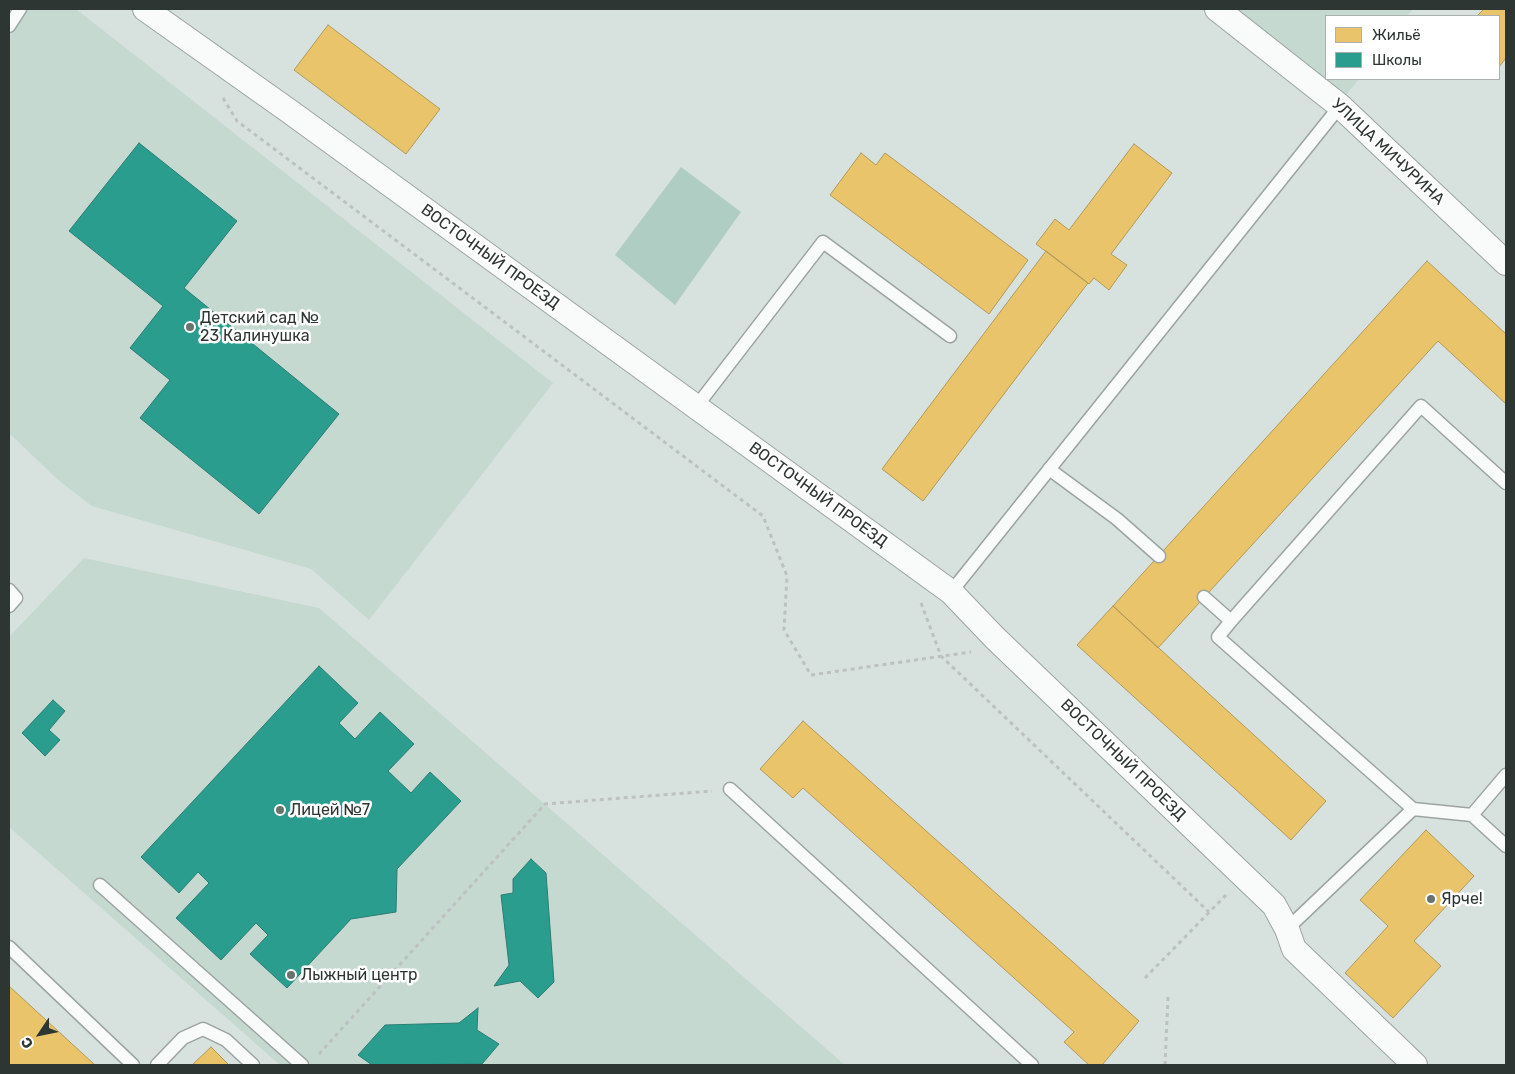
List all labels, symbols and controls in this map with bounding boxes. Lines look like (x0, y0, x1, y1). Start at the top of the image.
legend (1325, 15, 1500, 80)
text: Жильё (1372, 26, 1421, 44)
text: Школы (1372, 51, 1422, 69)
street label: УЛИЦА МИЧУРИНА (1328, 95, 1448, 209)
street label: ВОСТОЧНЫЙ ПРОЕЗД (417, 200, 563, 314)
place label: Детский сад № 23 Калинушка (200, 308, 319, 346)
marker: Детский сад № 23 Калинушка (184, 321, 196, 333)
street label: ВОСТОЧНЫЙ ПРОЕЗД (745, 438, 891, 552)
street label: ВОСТОЧНЫЙ ПРОЕЗД (1056, 695, 1190, 825)
place label: Лицей №7 (290, 800, 370, 820)
marker: Лицей №7 (274, 804, 286, 816)
place label: Ярче! (1441, 889, 1483, 909)
marker: Ярче! (1425, 893, 1437, 905)
place label: Лыжный центр (301, 965, 417, 985)
marker: Лыжный центр (285, 969, 297, 981)
north arrow (15, 1009, 65, 1059)
text: С (17, 1034, 37, 1052)

